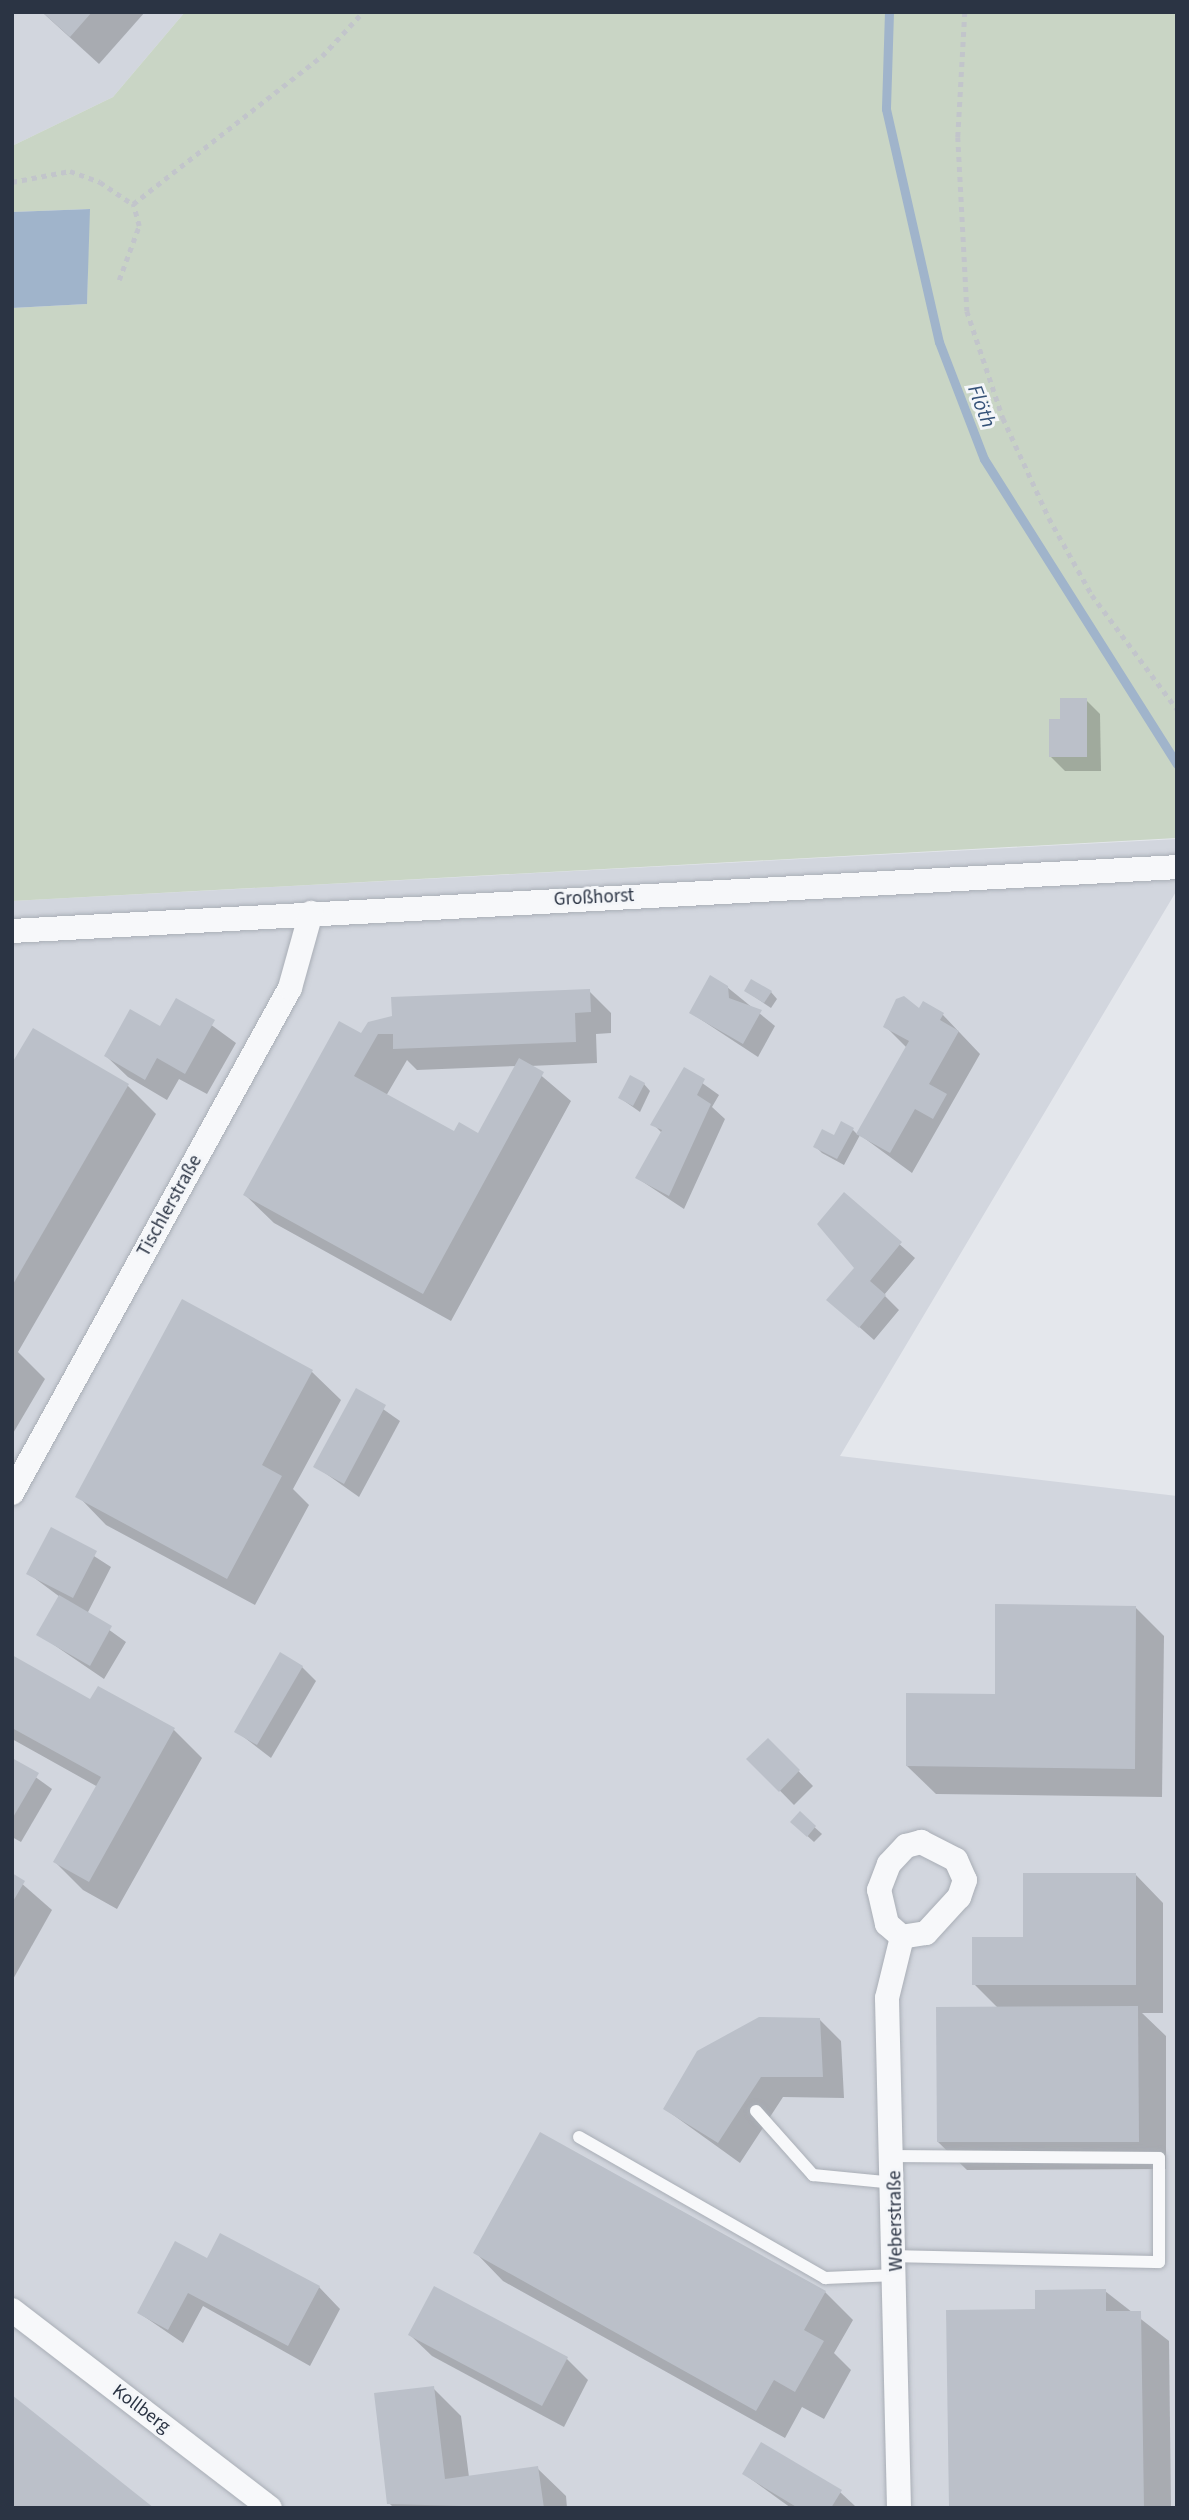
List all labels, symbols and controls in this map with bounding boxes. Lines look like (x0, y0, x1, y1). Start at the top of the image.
water label: Flöth (962, 381, 1002, 431)
street label: Großhorst (553, 885, 635, 911)
street label: Tischlerstraße (133, 1151, 207, 1261)
street label: Weberstraße (884, 2170, 908, 2272)
street label: Kollberg (107, 2380, 175, 2438)

